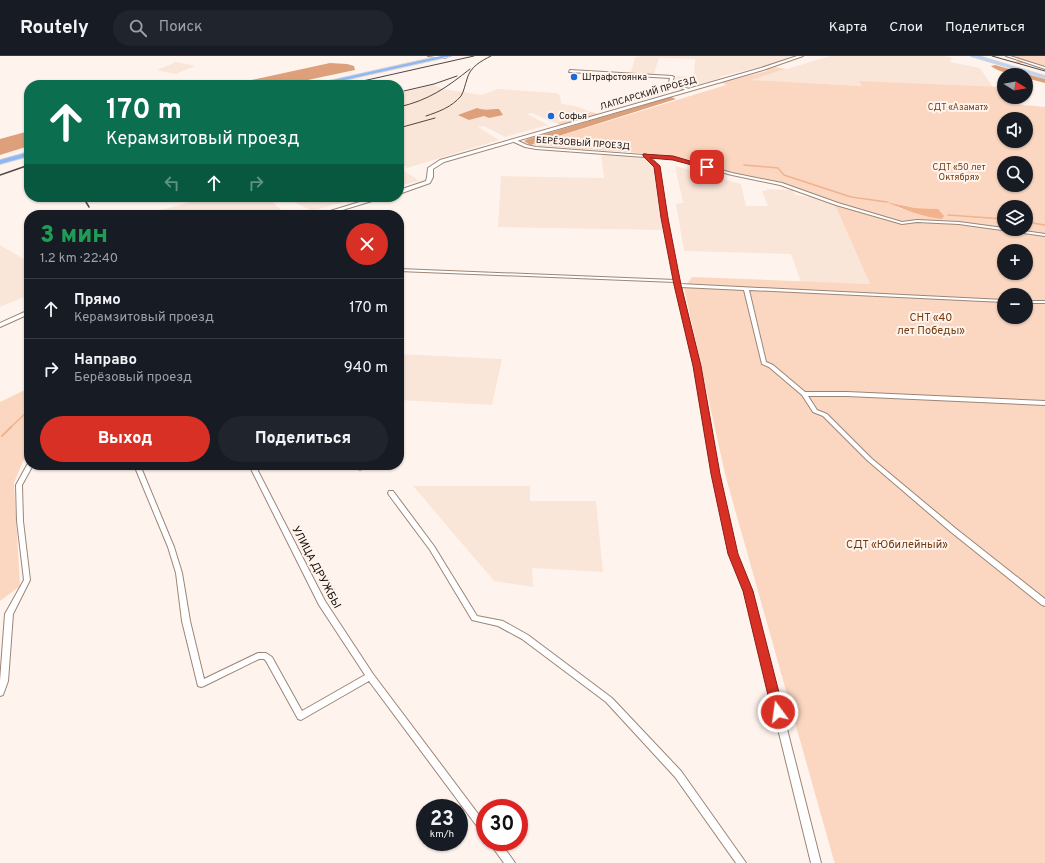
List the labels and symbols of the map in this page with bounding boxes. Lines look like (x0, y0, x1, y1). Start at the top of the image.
north arrow (997, 68, 1033, 104)
marker: Штрафстоянка (569, 72, 579, 82)
place label: Штрафстоянка (582, 72, 647, 83)
street label: ЛАПСАРСКИЙ ПРОЕЗД (598, 73, 698, 113)
park label: СДТ «Азамат» (928, 102, 989, 113)
marker: Софья (546, 111, 556, 121)
place label: Софья (559, 111, 587, 122)
street label: БЕРЁЗОВЫЙ ПРОЕЗД (536, 134, 631, 152)
pin (690, 150, 724, 184)
park label: СДТ «50 лет Октября» (932, 162, 986, 183)
park label: СНТ «40 лет Победы» (897, 311, 965, 338)
street label: УЛИЦА ДРУЖБЫ (288, 524, 344, 611)
park label: СДТ «Юбилейный» (846, 538, 948, 552)
position arrow (757, 691, 799, 733)
speed limit sign: 30 (476, 799, 528, 851)

